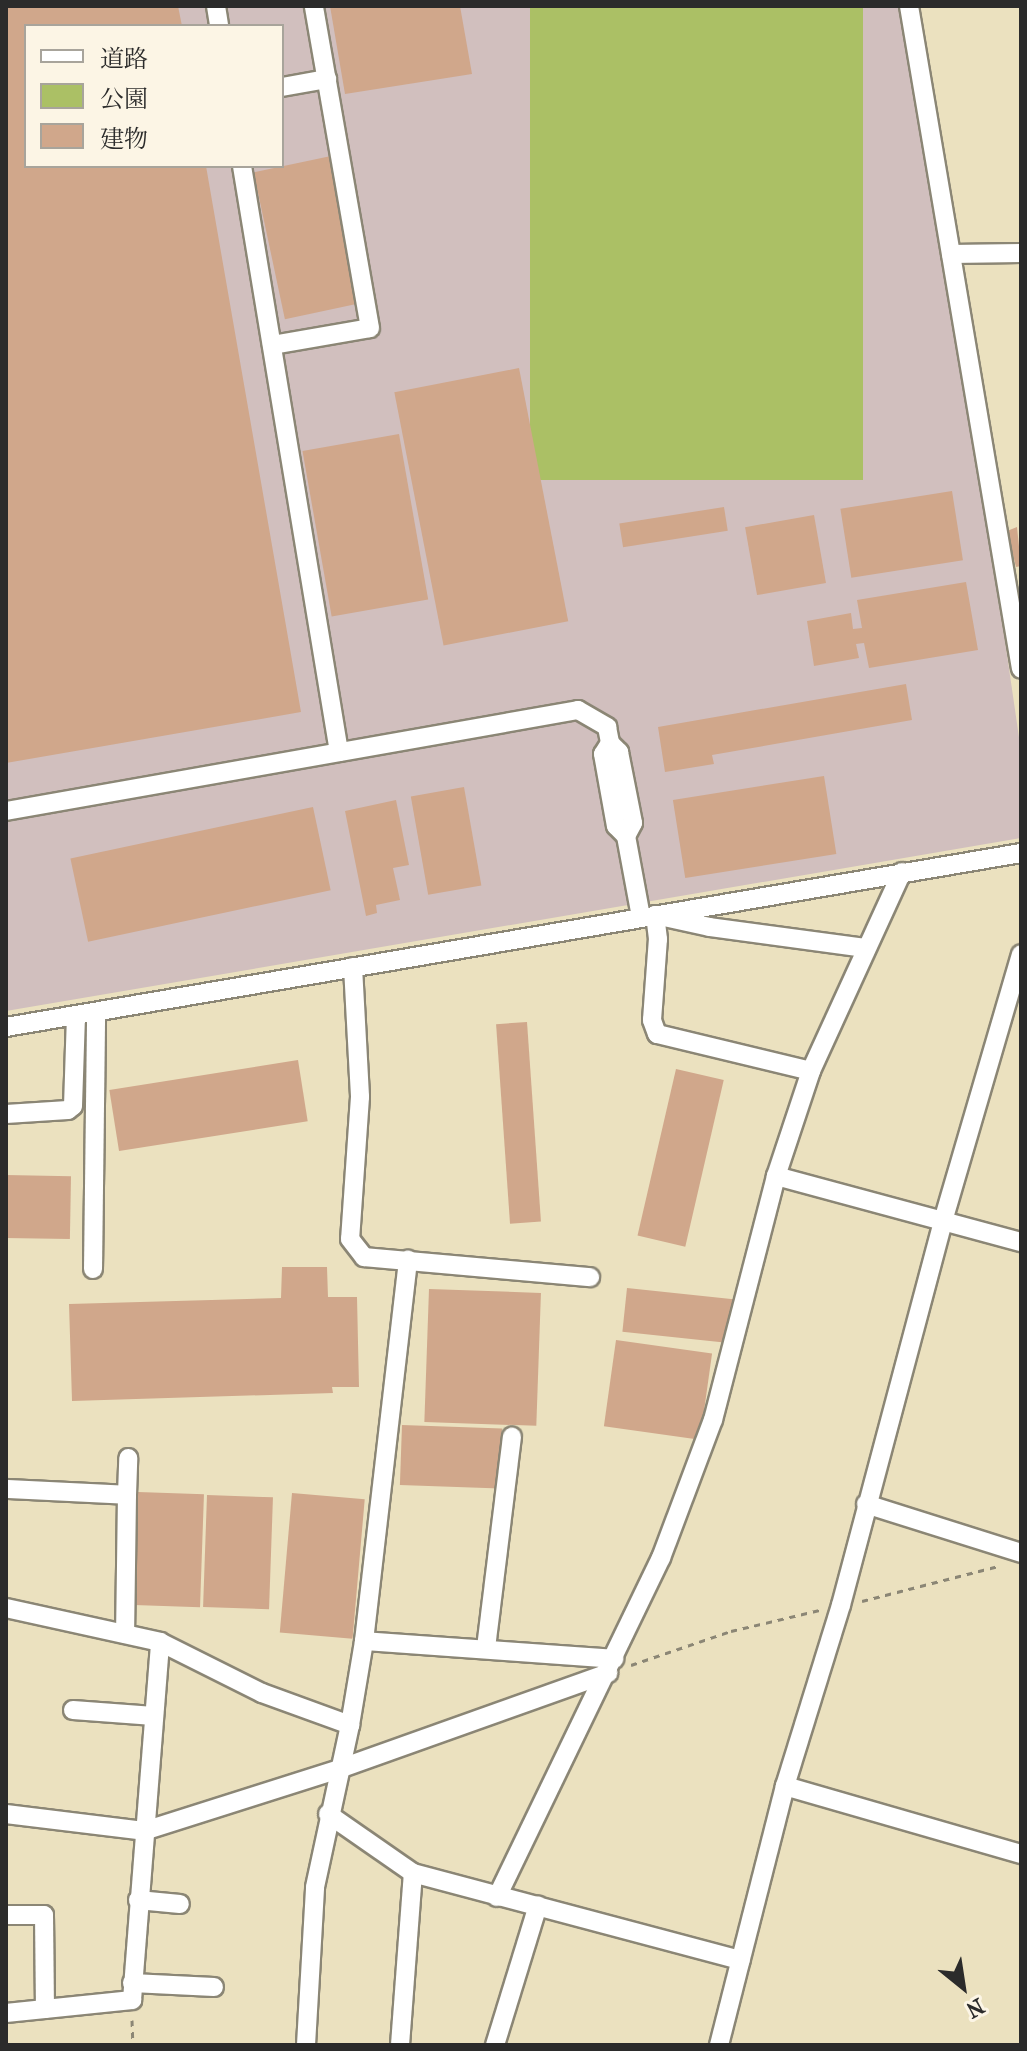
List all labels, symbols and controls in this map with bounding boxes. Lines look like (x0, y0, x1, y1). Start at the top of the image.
legend (24, 24, 284, 168)
text: 道路 (100, 45, 148, 73)
text: 公園 (100, 85, 148, 113)
text: 建物 (100, 125, 148, 153)
north arrow (923, 1947, 1003, 2027)
text: N (961, 1992, 989, 2023)

